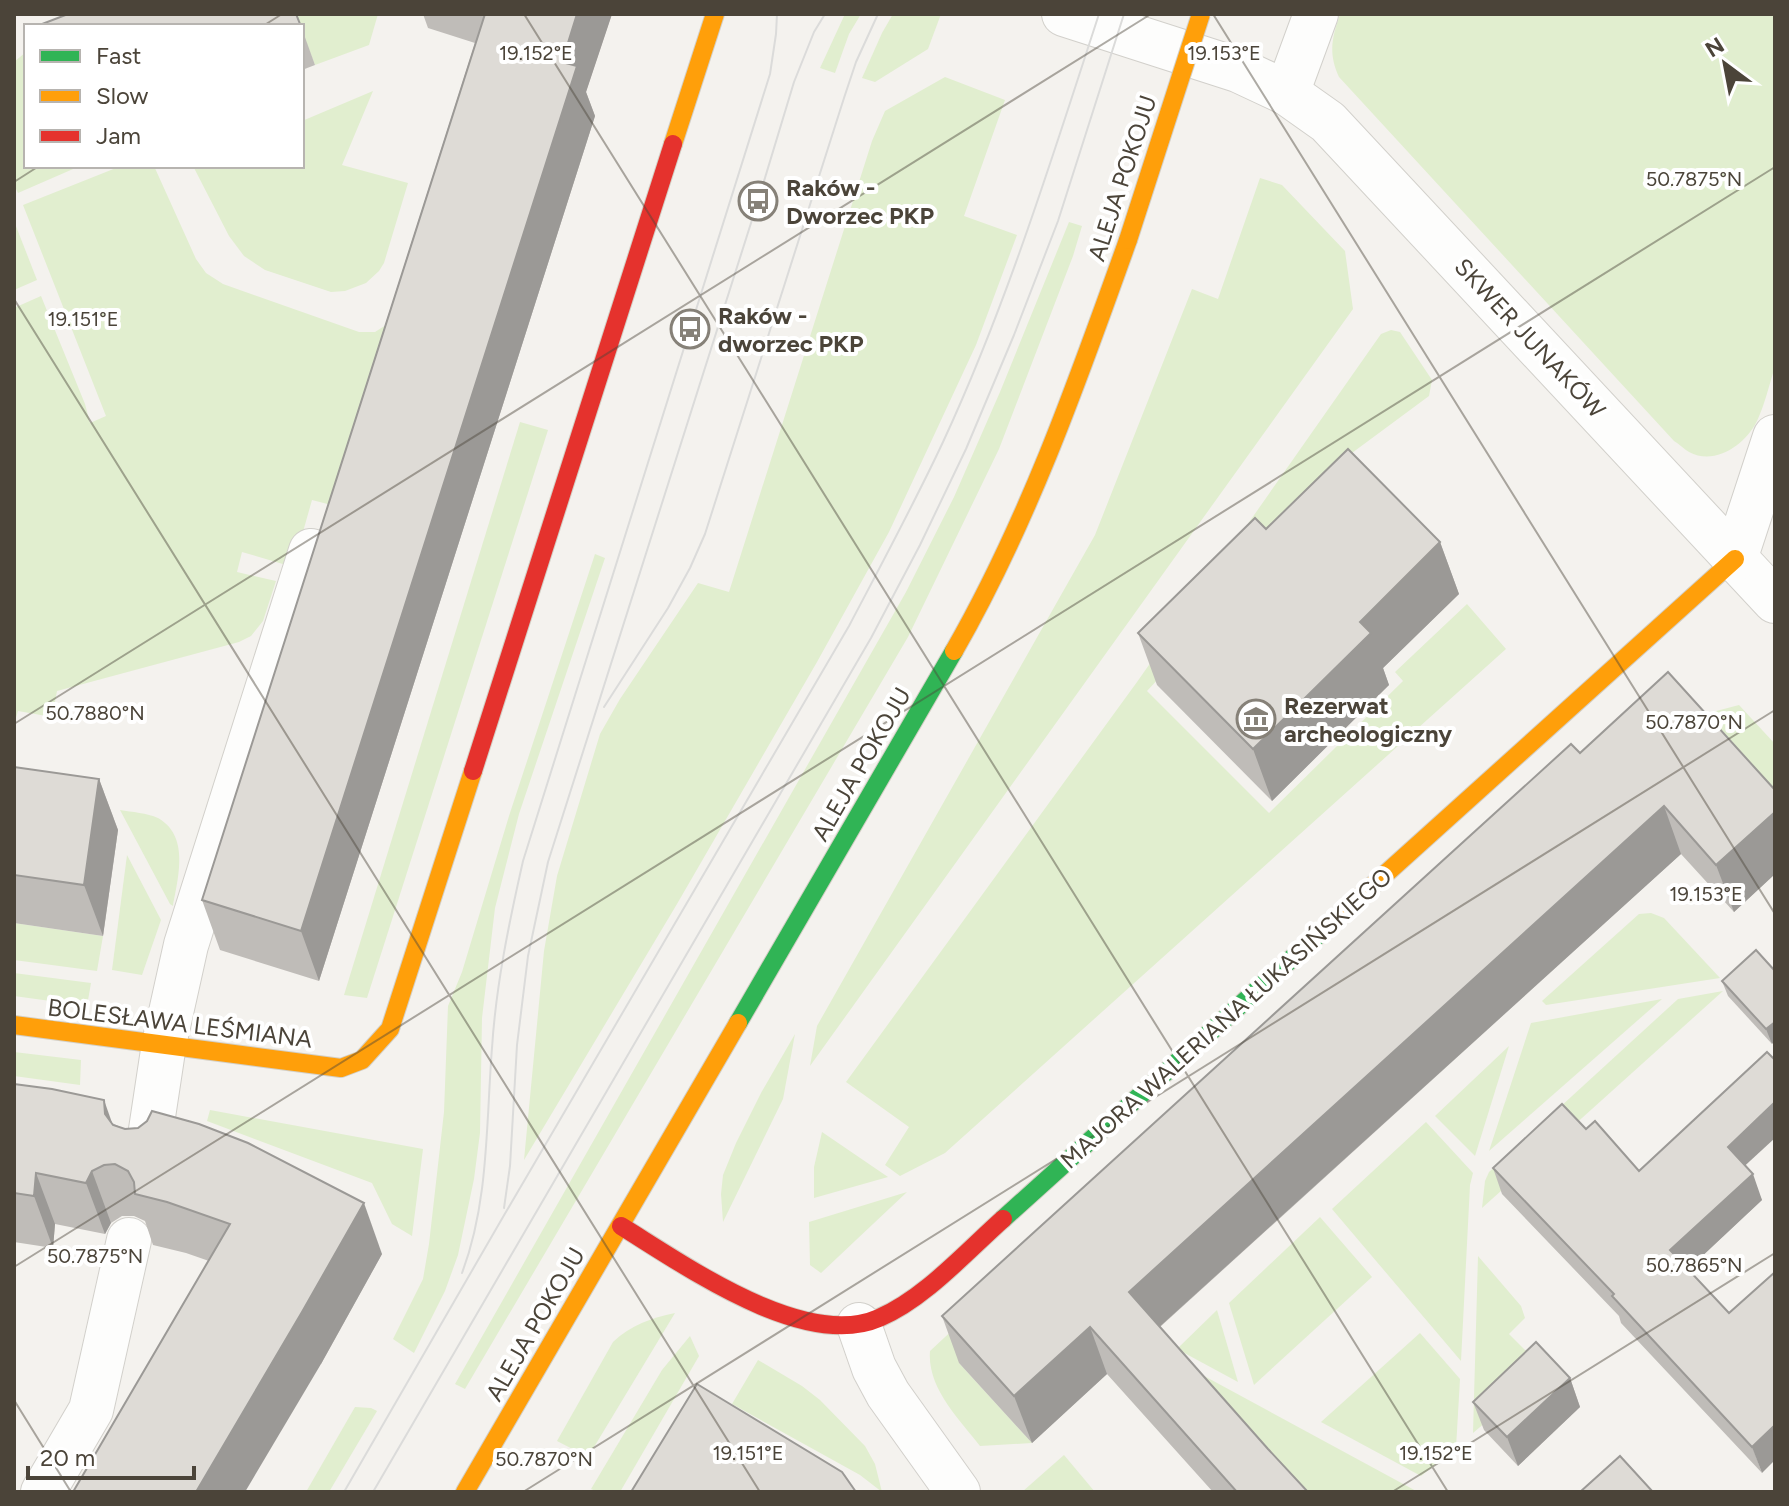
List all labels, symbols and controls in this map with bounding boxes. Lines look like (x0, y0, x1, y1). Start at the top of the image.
legend (24, 24, 304, 168)
north arrow (1685, 24, 1765, 104)
text: N (1700, 32, 1729, 63)
text: Fast (96, 41, 141, 70)
text: 19.152°E (499, 41, 573, 65)
text: 19.153°E (1187, 41, 1261, 65)
text: Slow (96, 81, 149, 110)
street label: ALEJA POKOJU (1082, 91, 1162, 265)
text: Jam (96, 121, 141, 150)
text: 50.7875°N (1646, 167, 1742, 191)
place label: Raków - Dworzec PKP (786, 173, 935, 230)
bus stop icon: Raków - Dworzec PKP (737, 180, 779, 222)
street label: SKWER JUNAKÓW (1449, 252, 1611, 424)
place label: Raków - dworzec PKP (718, 301, 864, 358)
text: 19.151°E (48, 307, 118, 331)
bus stop icon: Raków - dworzec PKP (669, 308, 711, 350)
street label: ALEJA POKOJU (805, 682, 917, 846)
place label: Rezerwat archeologiczny (1284, 691, 1452, 748)
museum icon: Rezerwat archeologiczny (1235, 698, 1277, 740)
text: 50.7880°N (45, 701, 145, 725)
text: 50.7870°N (1645, 710, 1743, 734)
street label: MAJORA WALERIANA ŁUKASIŃSKIEGO (1054, 861, 1398, 1175)
text: 19.153°E (1669, 882, 1743, 906)
street label: BOLESŁAWA LEŚMIANA (46, 992, 315, 1054)
street label: ALEJA POKOJU (479, 1242, 591, 1406)
text: 50.7875°N (47, 1244, 143, 1268)
text: 50.7865°N (1645, 1253, 1743, 1277)
scale bar (28, 1430, 194, 1480)
text: 19.151°E (713, 1441, 783, 1465)
text: 19.152°E (1399, 1441, 1473, 1465)
text: 20 m (40, 1443, 95, 1472)
text: 50.7870°N (495, 1447, 593, 1471)

